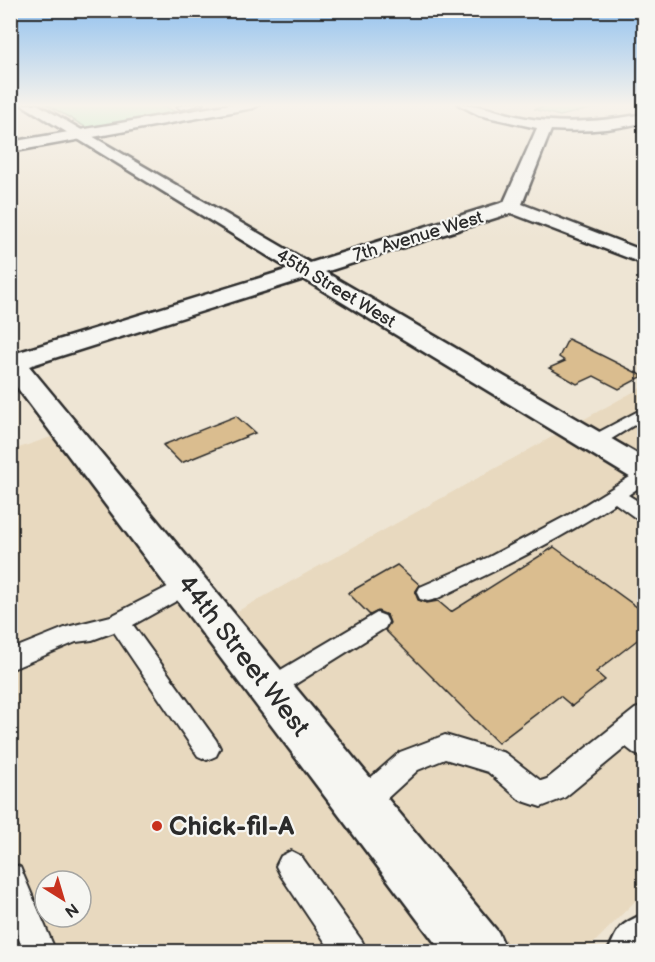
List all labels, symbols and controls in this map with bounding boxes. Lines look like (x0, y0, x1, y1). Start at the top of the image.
street label: 7th Avenue West (351, 207, 486, 266)
street label: 45th Street West (272, 245, 400, 333)
street label: 44th Street West (170, 569, 316, 743)
place label: Chick-fil-A (169, 812, 294, 843)
marker: Chick-fil-A (150, 819, 164, 833)
north arrow (33, 869, 93, 929)
text: N (61, 899, 82, 921)

